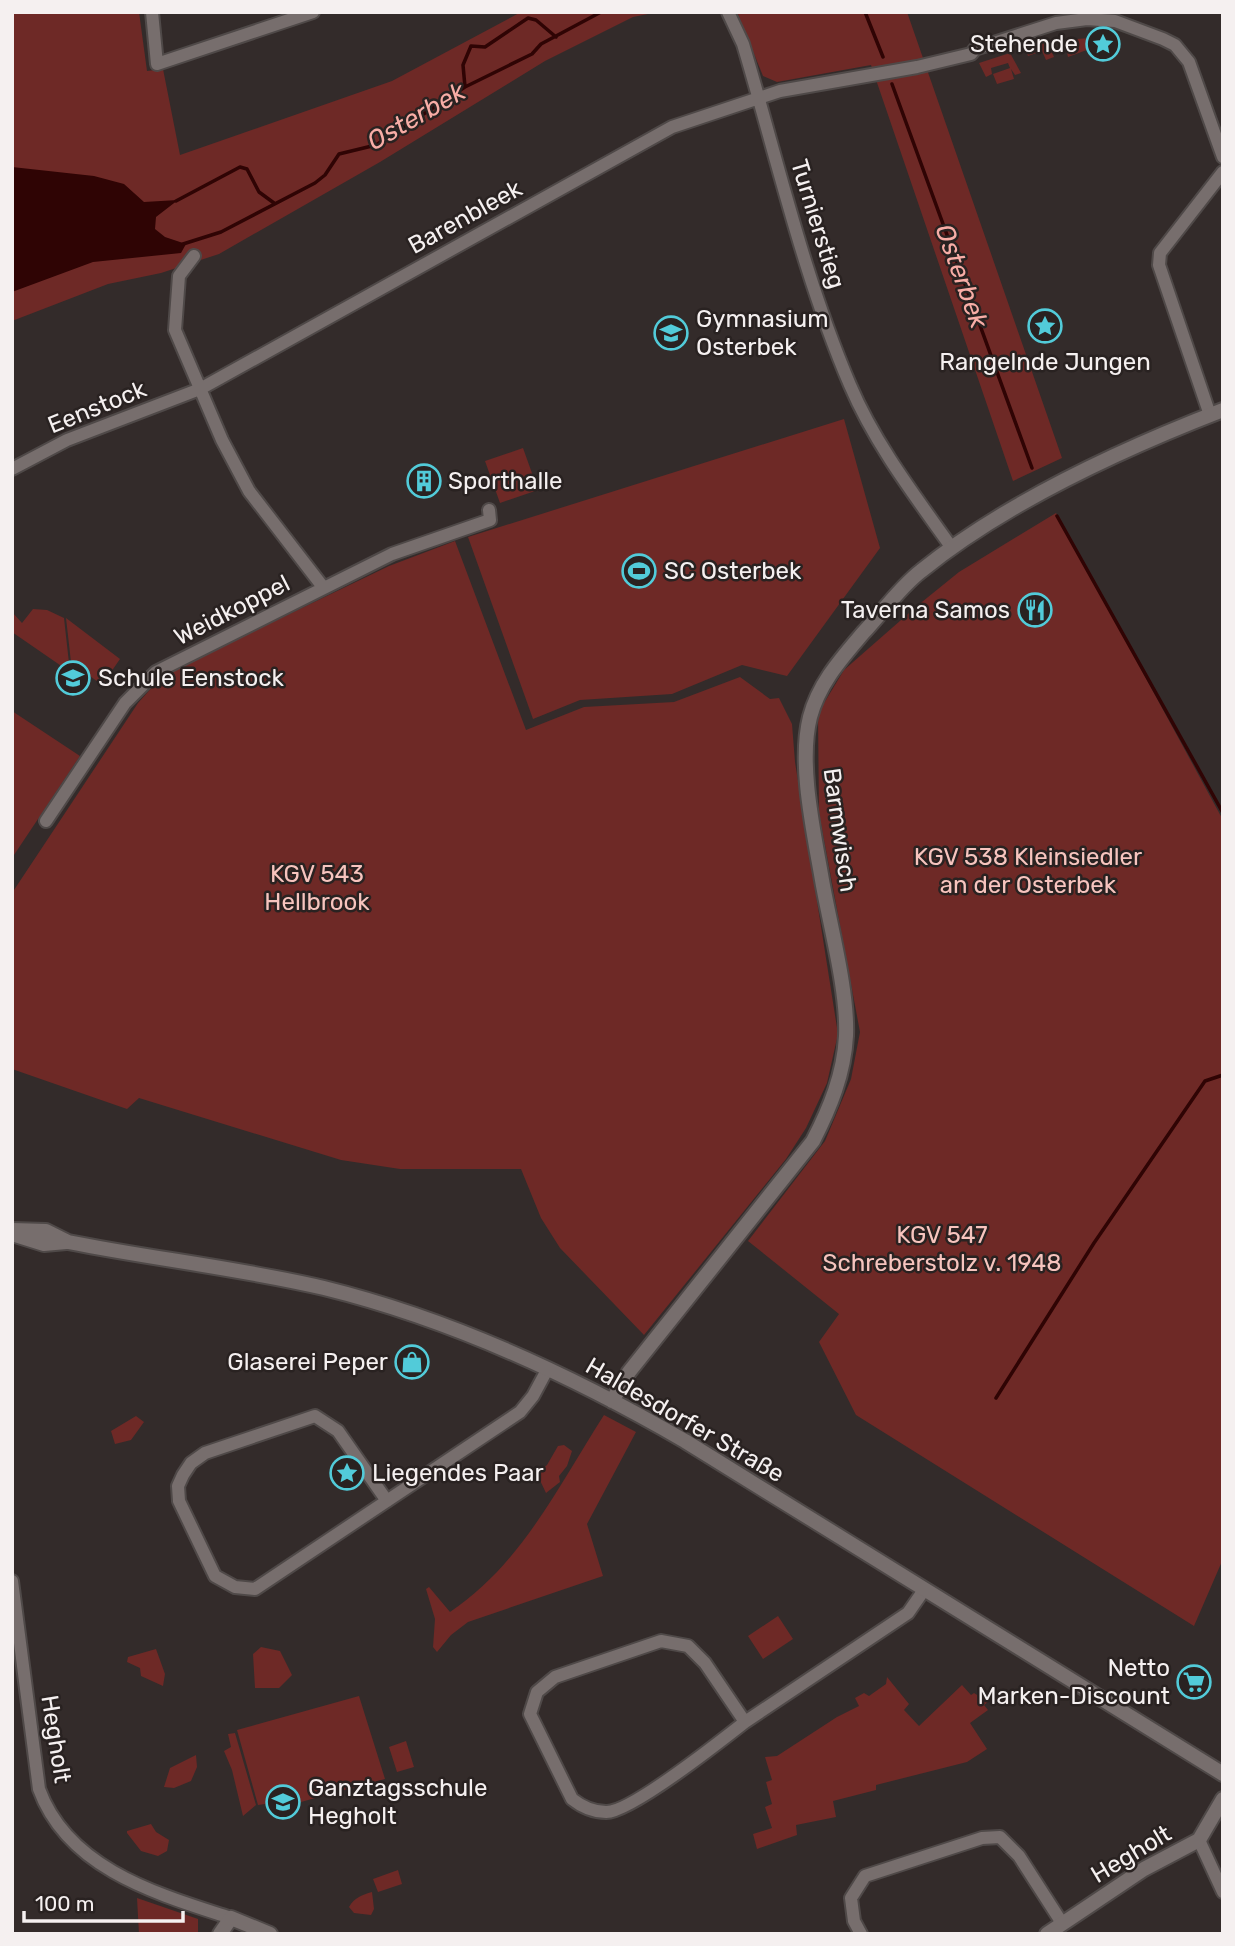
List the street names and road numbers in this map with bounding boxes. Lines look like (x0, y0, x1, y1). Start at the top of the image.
street label: Turnierstieg (785, 156, 851, 292)
street label: Barenbleek (403, 174, 527, 260)
street label: Eenstock (44, 374, 151, 439)
street label: Weidkoppel (170, 569, 294, 651)
street label: Barmwisch (817, 766, 863, 894)
street label: Haldesdorfer Straße (581, 1352, 789, 1488)
street label: Hegholt (35, 1693, 77, 1785)
street label: Hegholt (1086, 1819, 1176, 1889)

